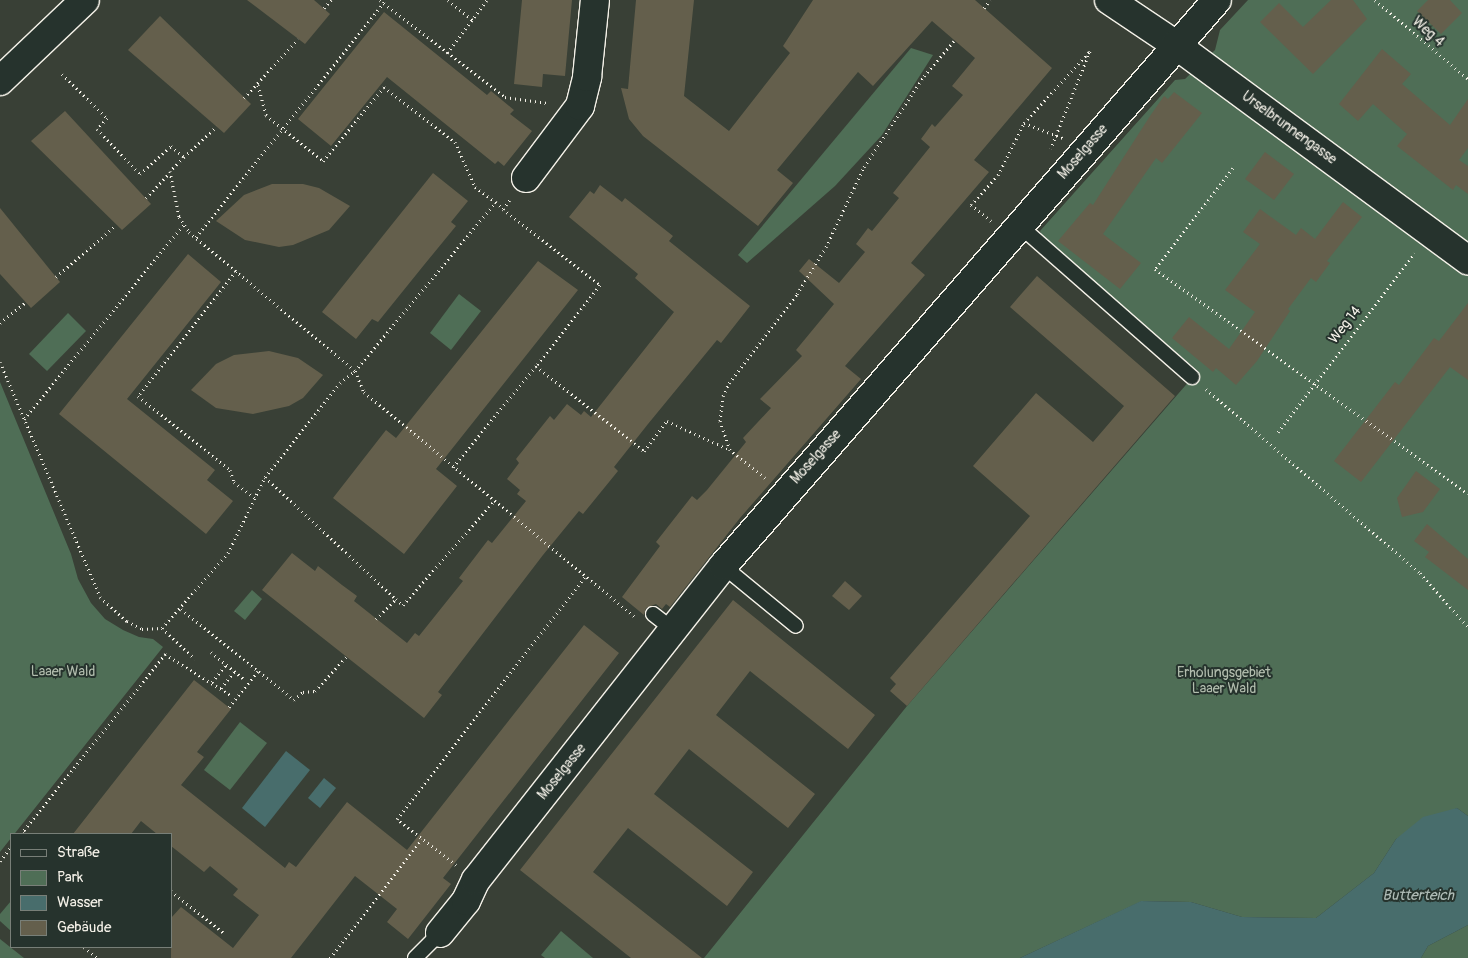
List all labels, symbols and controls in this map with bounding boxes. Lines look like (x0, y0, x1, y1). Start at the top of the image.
street label: Weg 4 (1409, 13, 1447, 51)
street label: Urselbrunnengasse (1238, 88, 1340, 168)
street label: Moselgasse (1055, 121, 1111, 183)
street label: Weg 14 (1325, 303, 1365, 347)
street label: Moselgasse (787, 426, 845, 488)
park label: Laaer Wald (31, 664, 95, 680)
park label: Erholungsgebiet Laaer Wald (1177, 665, 1271, 698)
street label: Moselgasse (534, 741, 590, 803)
legend (10, 833, 172, 948)
text: Straße (57, 843, 100, 862)
text: Park (57, 868, 83, 887)
water label: Butterteich (1382, 887, 1454, 905)
text: Wasser (57, 893, 103, 912)
text: Gebäude (57, 918, 111, 937)

